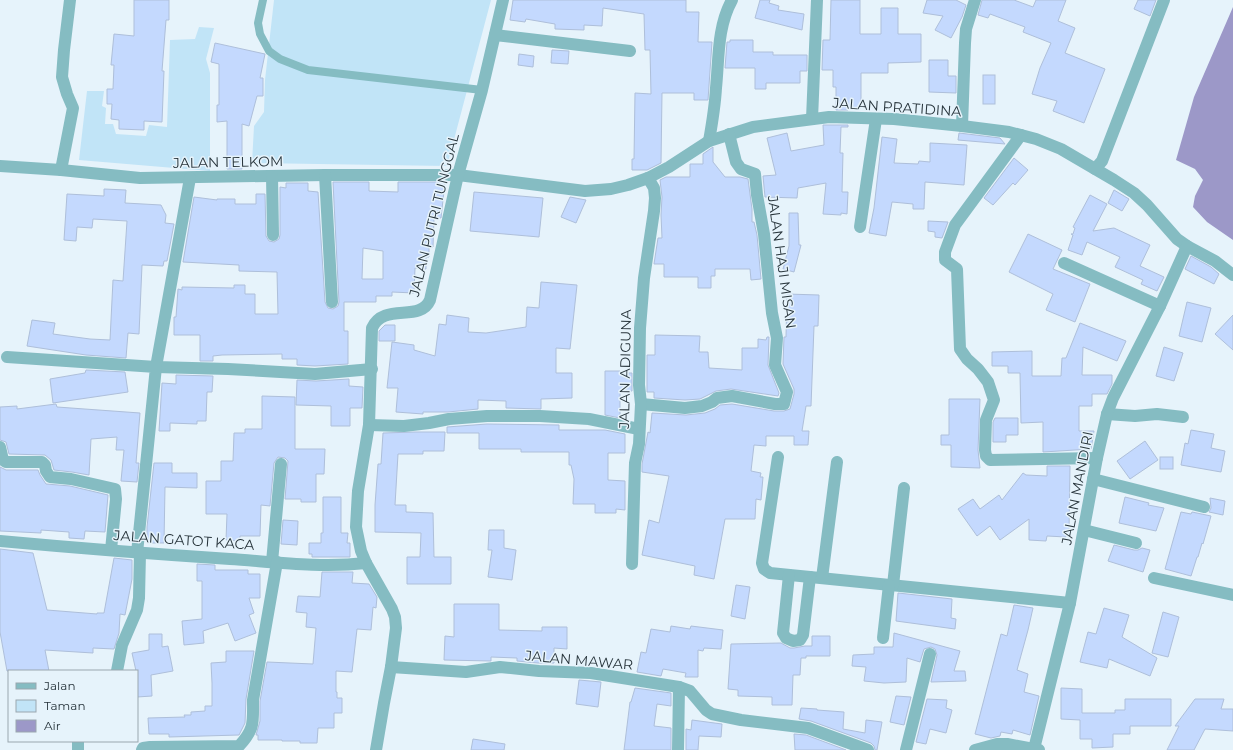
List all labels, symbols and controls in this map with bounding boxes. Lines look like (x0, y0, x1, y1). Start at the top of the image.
street label: JALAN PRATIDINA (831, 93, 963, 121)
street label: JALAN PUTRI TUNGGAL (405, 131, 463, 299)
street label: JALAN TELKOM (172, 152, 283, 172)
street label: JALAN HAJI MISAN (764, 193, 800, 330)
street label: JALAN ADIGUNA (615, 308, 635, 430)
street label: JALAN MANDIRI (1057, 430, 1097, 547)
street label: JALAN GATOT KACA (112, 526, 256, 554)
street label: JALAN MAWAR (523, 646, 634, 674)
legend (8, 670, 138, 742)
text: Jalan (43, 678, 76, 693)
text: Taman (44, 698, 86, 713)
text: Air (44, 718, 61, 733)

